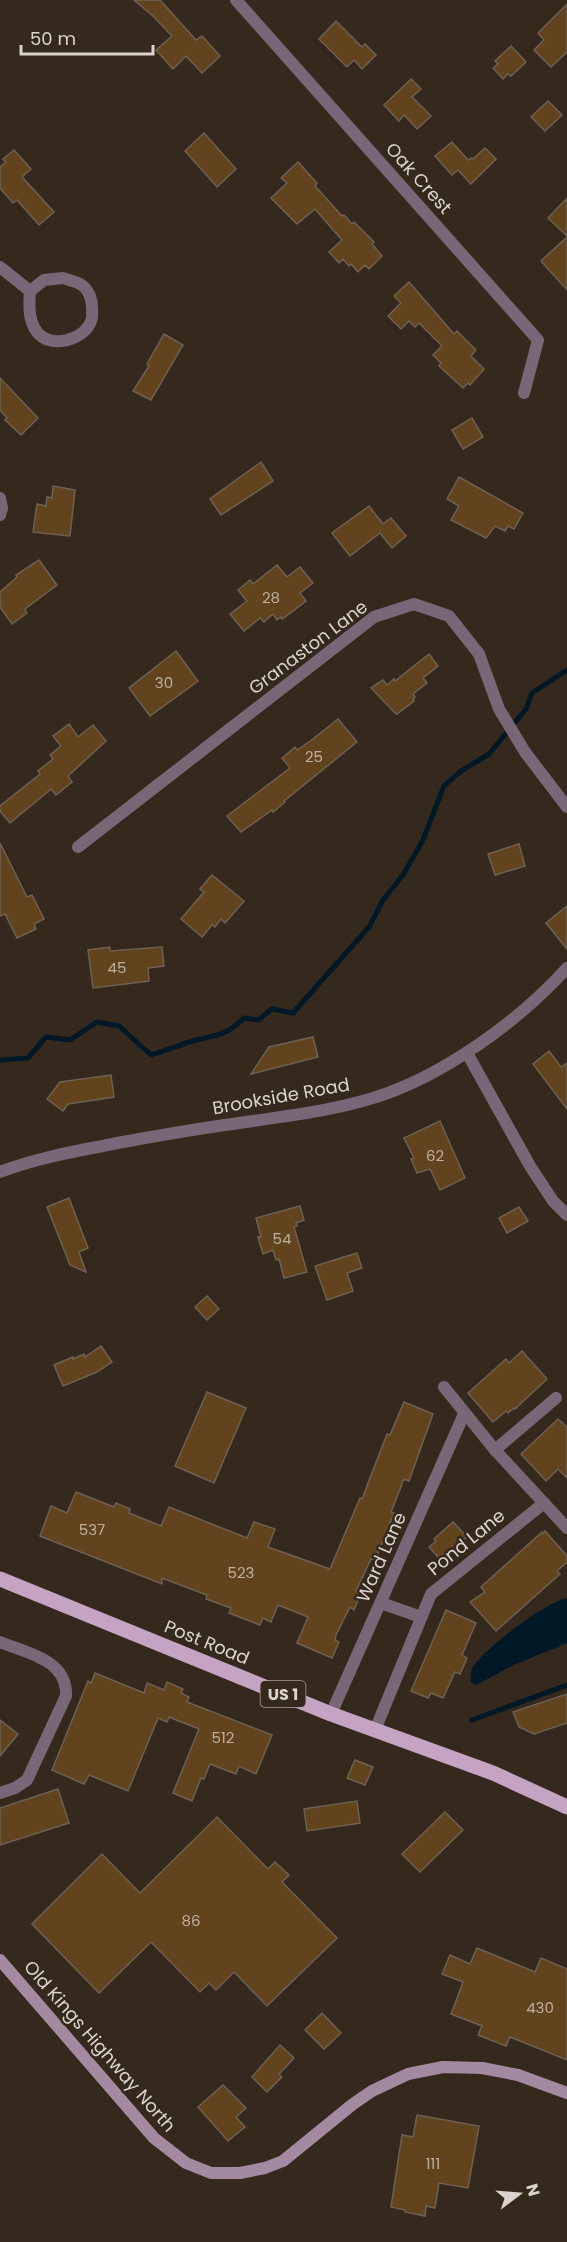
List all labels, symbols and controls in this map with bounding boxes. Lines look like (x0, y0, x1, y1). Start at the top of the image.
scale bar (21, 18, 153, 56)
text: 50 m (30, 26, 76, 51)
street label: Oak Crest (380, 137, 458, 219)
house number: 28 (262, 587, 280, 608)
street label: Granaston Lane (243, 594, 373, 700)
house number: 30 (155, 672, 173, 693)
house number: 25 (305, 746, 323, 767)
house number: 45 (108, 957, 126, 978)
street label: Brookside Road (210, 1072, 352, 1120)
house number: 62 (426, 1145, 444, 1166)
house number: 54 (273, 1228, 291, 1249)
street label: Pond Lane (422, 1503, 510, 1581)
street label: Ward Lane (350, 1508, 412, 1606)
house number: 537 (79, 1519, 105, 1540)
house number: 523 (228, 1562, 254, 1583)
street label: Post Road (161, 1614, 253, 1670)
road number: US 1 (260, 1681, 306, 1707)
house number: 512 (212, 1727, 234, 1748)
house number: 86 (182, 1910, 201, 1931)
street label: Old Kings Highway North (18, 1955, 182, 2137)
house number: 430 (526, 1997, 554, 2018)
house number: 111 (426, 2153, 440, 2174)
north arrow (489, 2164, 549, 2224)
text: N (520, 2181, 546, 2199)

